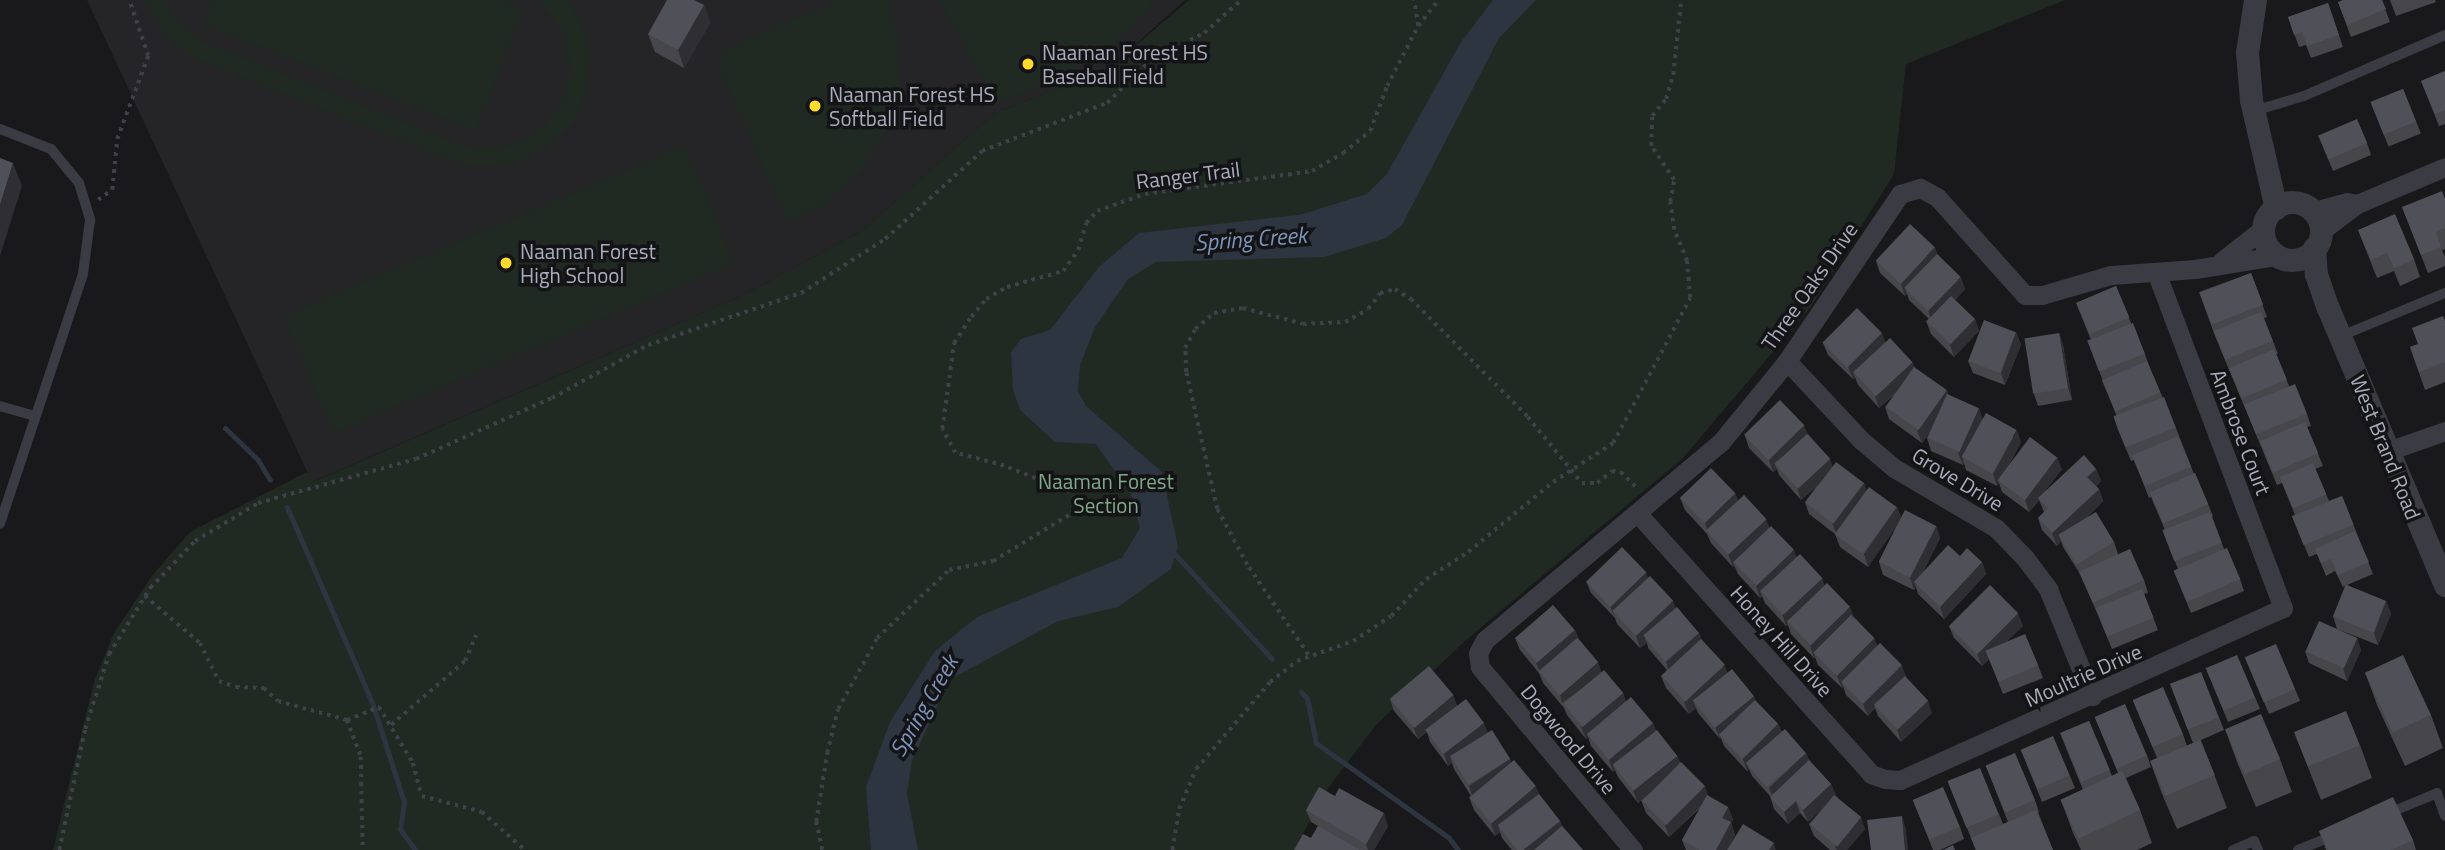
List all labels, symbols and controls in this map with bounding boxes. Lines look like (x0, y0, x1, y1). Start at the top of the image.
place label: Naaman Forest HS Baseball Field (1042, 39, 1208, 89)
marker: Naaman Forest HS Baseball Field (1020, 56, 1036, 72)
place label: Naaman Forest HS Softball Field (829, 81, 995, 131)
marker: Naaman Forest HS Softball Field (807, 98, 823, 114)
street label: Ranger Trail (1135, 156, 1241, 194)
street label: Three Oaks Drive (1756, 217, 1862, 355)
water label: Spring Creek (1194, 221, 1308, 257)
place label: Naaman Forest High School (520, 238, 656, 288)
marker: Naaman Forest High School (498, 255, 514, 271)
street label: Ambrose Court (2206, 366, 2276, 498)
street label: West Brand Road (2346, 371, 2426, 523)
street label: Grove Drive (1908, 442, 2008, 516)
park label: Naaman Forest Section (1038, 468, 1174, 518)
street label: Honey Hill Drive (1726, 580, 1838, 702)
street label: Moultrie Drive (2021, 638, 2145, 712)
water label: Spring Creek (884, 650, 964, 762)
street label: Dogwood Drive (1516, 679, 1622, 799)

